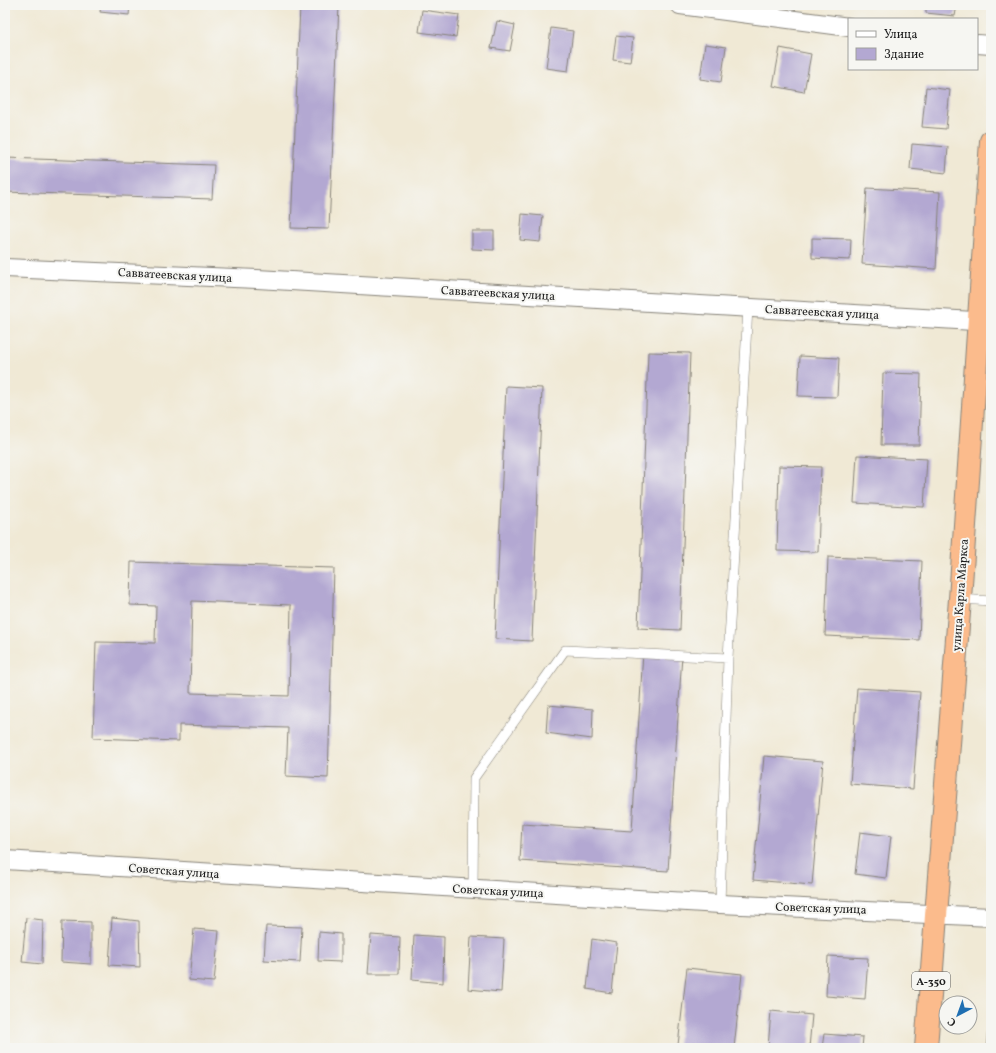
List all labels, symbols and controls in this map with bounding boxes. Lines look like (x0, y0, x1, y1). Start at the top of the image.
legend (848, 18, 978, 70)
text: Улица (884, 27, 917, 43)
text: Здание (884, 47, 924, 63)
street label: Савватеевская улица (117, 265, 232, 287)
street label: Савватеевская улица (440, 283, 555, 305)
street label: Савватеевская улица (764, 302, 879, 324)
street label: улица Карла Маркса (949, 538, 973, 652)
street label: Советская улица (128, 861, 220, 883)
street label: Советская улица (452, 882, 544, 902)
street label: Советская улица (775, 899, 867, 919)
road number: А-350 (912, 972, 950, 990)
north arrow (938, 995, 978, 1035)
text: С (945, 1013, 960, 1029)

